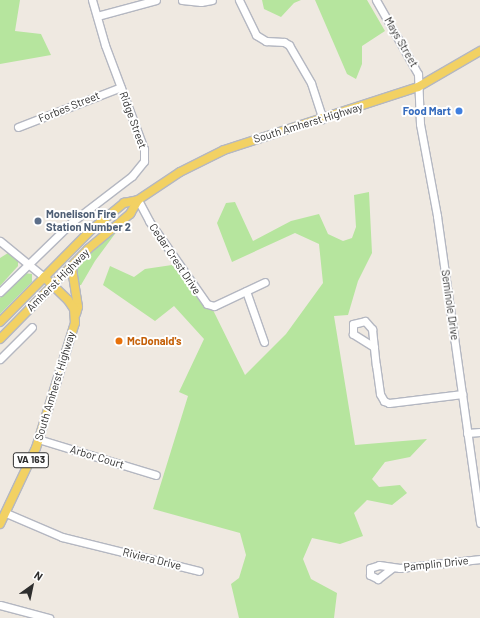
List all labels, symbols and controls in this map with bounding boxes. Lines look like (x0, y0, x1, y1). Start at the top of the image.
street label: Mays Street (381, 15, 421, 69)
street label: Forbes Street (36, 89, 102, 125)
street label: Ridge Street (117, 90, 149, 150)
street label: South Amherst Highway (252, 100, 364, 146)
place label: Food Mart (403, 104, 451, 118)
marker: Food Mart (454, 106, 464, 116)
place label: Monelison Fire Station Number 2 (46, 208, 131, 234)
marker: Monelison Fire Station Number 2 (33, 216, 43, 226)
street label: Cedar Crest Drive (146, 221, 204, 297)
street label: Amherst Highway (24, 246, 92, 314)
street label: Seminole Drive (439, 269, 461, 341)
street label: South Amherst Highway (32, 330, 78, 442)
place label: McDonald's (127, 334, 182, 348)
marker: McDonald's (114, 336, 124, 346)
street label: Arbor Court (69, 443, 125, 471)
road number: VA 163 (12, 452, 50, 468)
street label: Riviera Drive (121, 545, 183, 573)
street label: Pamplin Drive (403, 554, 469, 574)
north arrow (12, 566, 52, 606)
text: N (32, 568, 45, 583)

